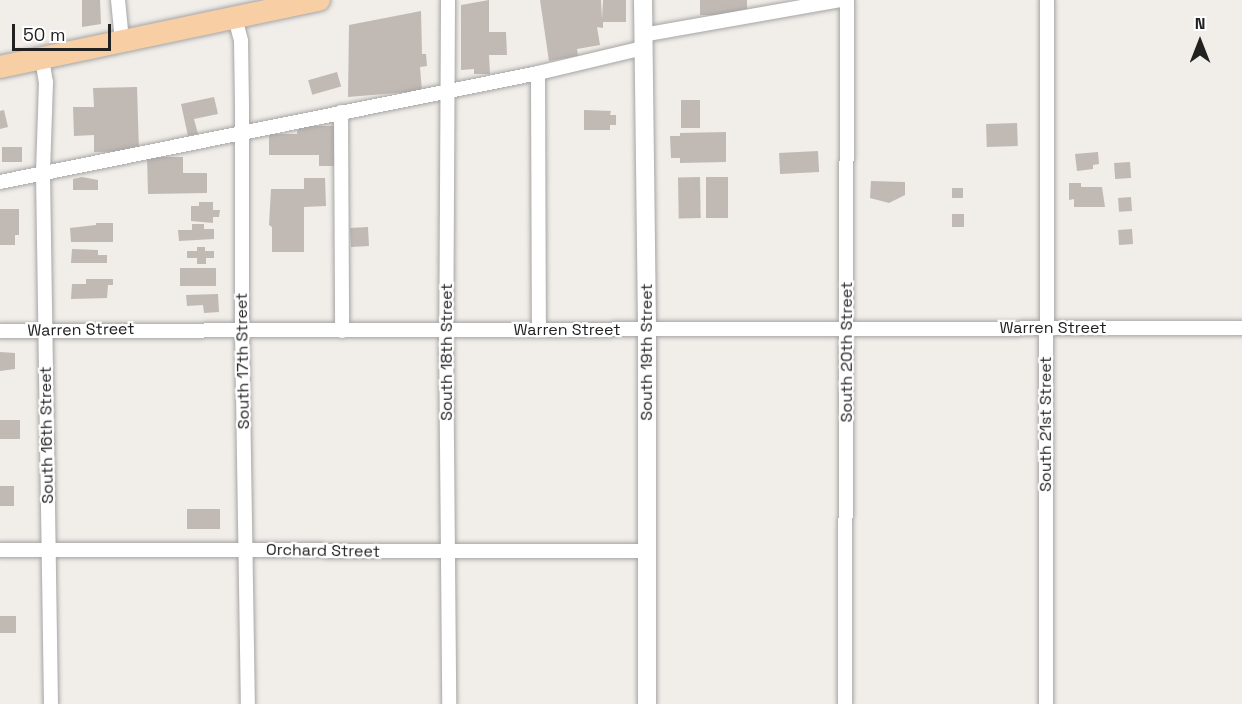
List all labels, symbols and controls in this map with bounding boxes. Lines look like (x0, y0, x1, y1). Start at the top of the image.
scale bar (15, 12, 114, 50)
north arrow (1170, 12, 1230, 72)
text: N (1195, 13, 1205, 34)
text: 50 m (23, 23, 65, 46)
street label: South 20th Street (837, 282, 857, 422)
street label: South 18th Street (437, 283, 457, 421)
street label: South 19th Street (637, 283, 657, 421)
street label: South 17th Street (232, 293, 254, 429)
street label: Warren Street (999, 318, 1107, 338)
street label: Warren Street (27, 319, 135, 341)
street label: Warren Street (513, 320, 621, 340)
street label: South 21st Street (1036, 356, 1056, 492)
street label: South 16th Street (36, 366, 58, 504)
street label: Orchard Street (266, 540, 380, 562)

